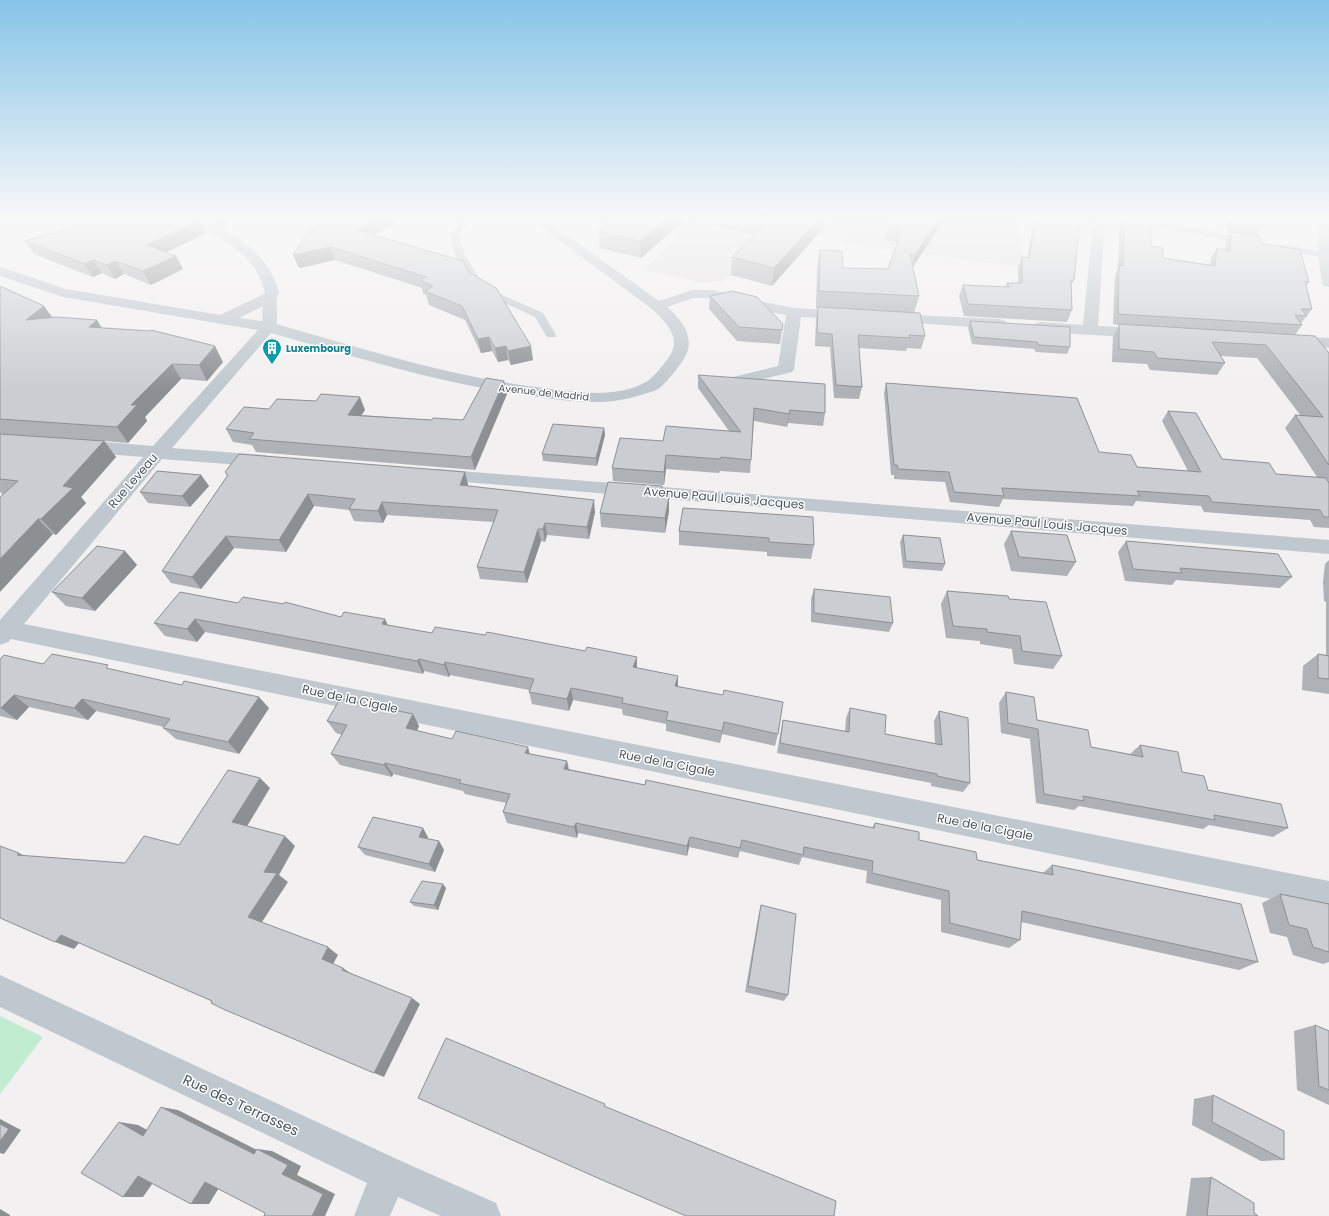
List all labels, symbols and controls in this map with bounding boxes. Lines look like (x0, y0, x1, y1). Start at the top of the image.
building icon: Luxembourg (261, 337, 283, 365)
place label: Luxembourg (286, 341, 351, 356)
street label: Avenue de Madrid (498, 380, 590, 405)
street label: Rue Leveau (104, 449, 161, 512)
street label: Avenue Paul Louis Jacques (643, 482, 805, 513)
street label: Avenue Paul Louis Jacques (966, 508, 1128, 539)
street label: Rue de la Cigale (301, 680, 400, 717)
street label: Rue de la Cigale (618, 745, 717, 780)
street label: Rue de la Cigale (936, 809, 1035, 844)
street label: Rue des Terrasses (180, 1069, 302, 1141)

